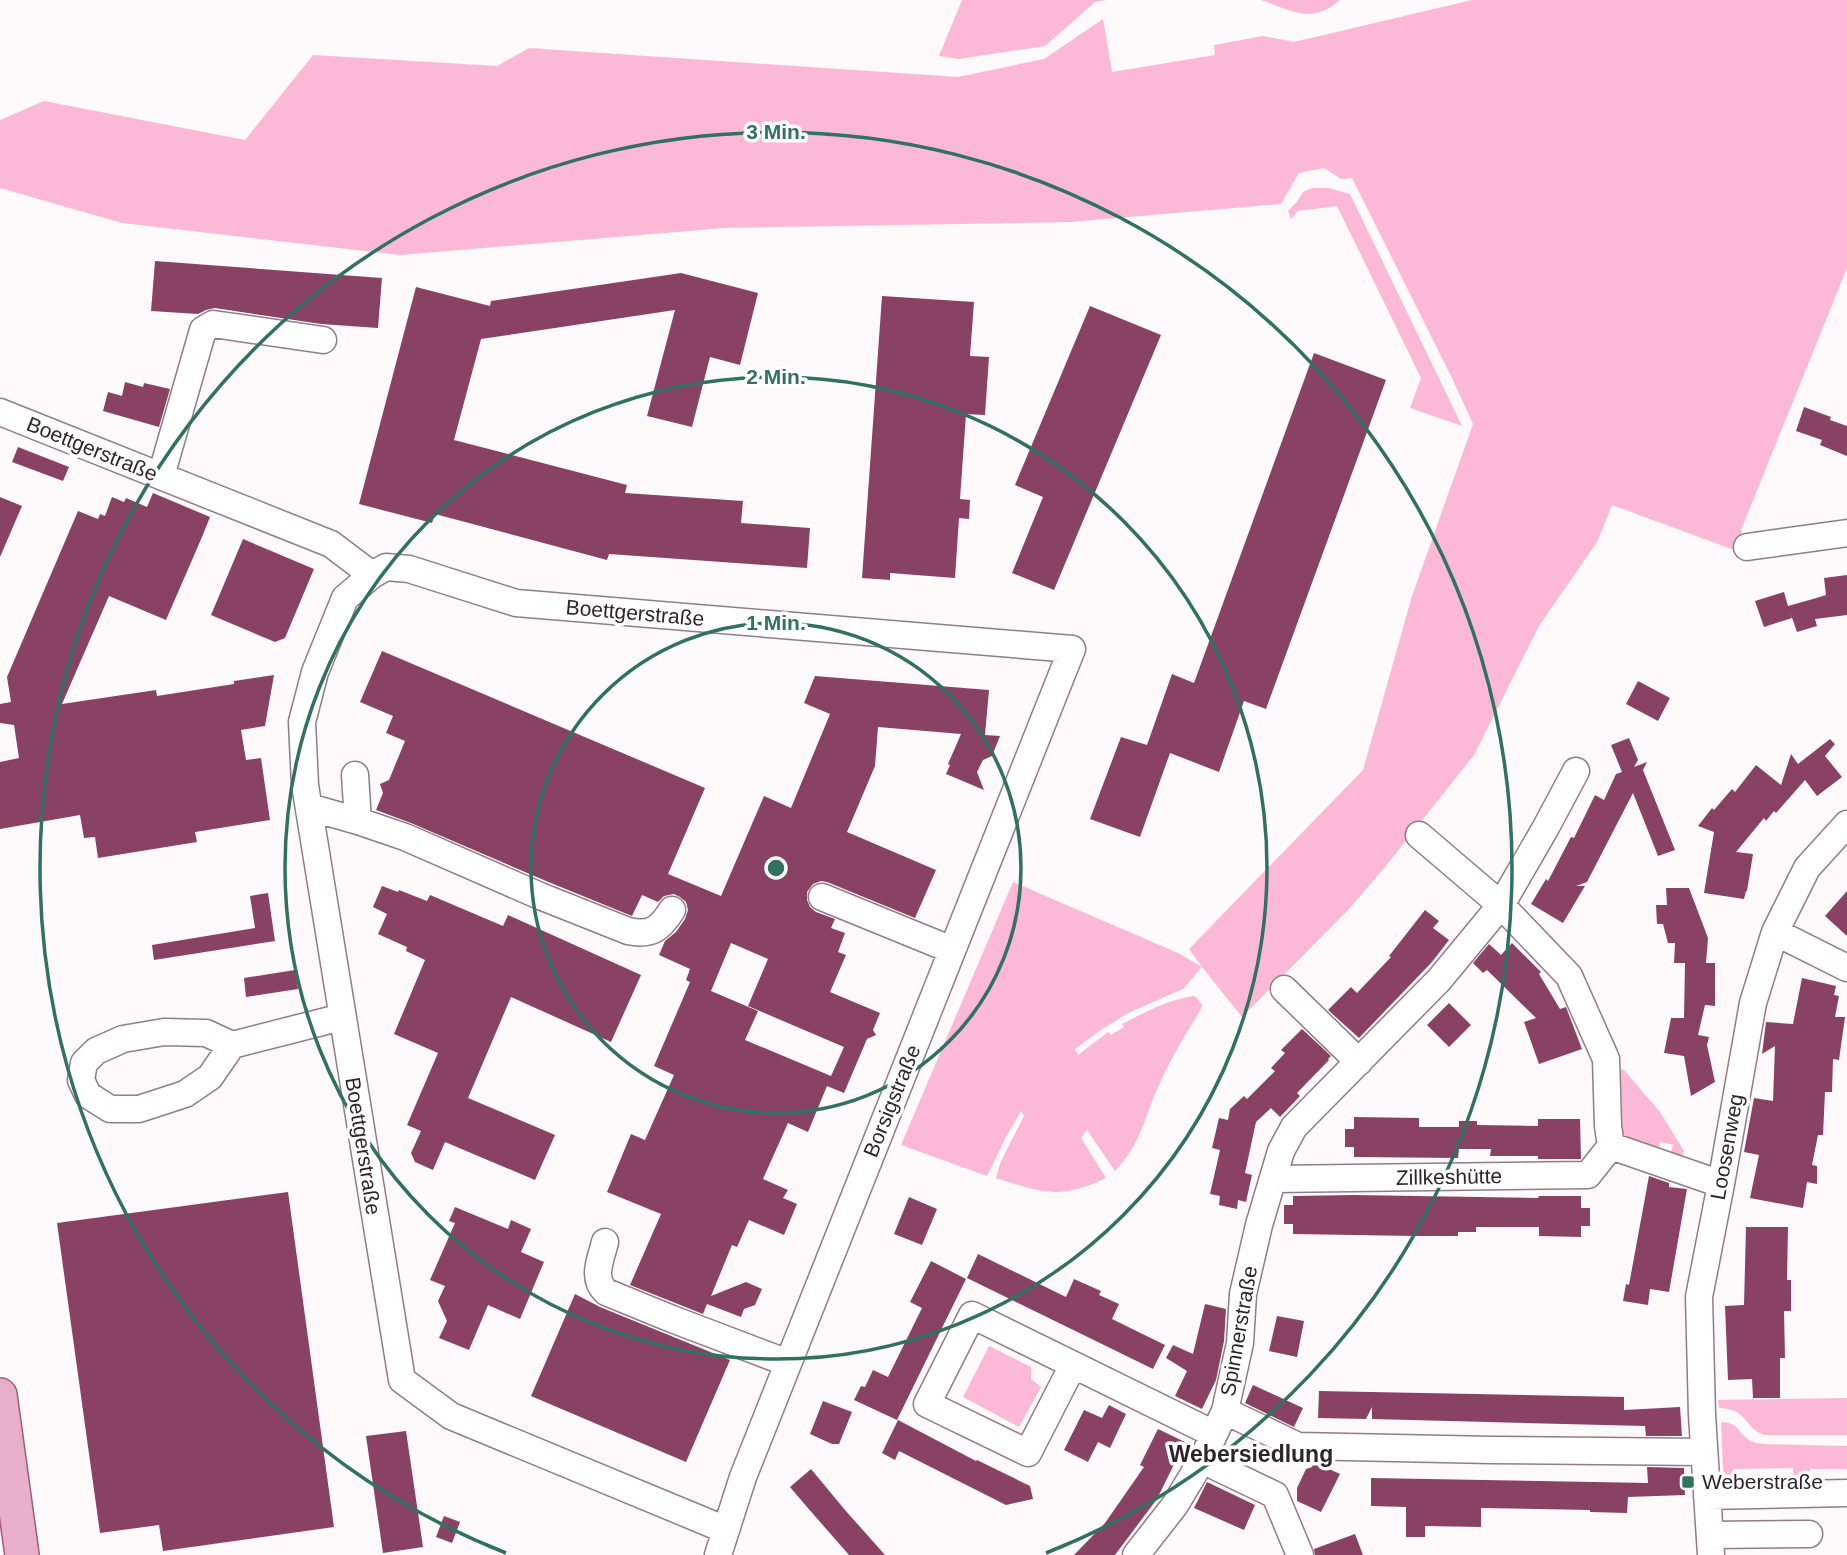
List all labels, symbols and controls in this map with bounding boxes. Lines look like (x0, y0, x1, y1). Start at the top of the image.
text: 3 Min. (746, 120, 806, 143)
text: 2 Min. (746, 365, 806, 388)
street label: Boettgerstraße (23, 412, 161, 485)
street label: Boettgerstraße (565, 595, 705, 630)
text: 1 Min. (746, 611, 806, 634)
centre of rings (764, 856, 788, 880)
street label: Borsigstraße (859, 1041, 924, 1160)
street label: Boettgerstraße (341, 1076, 386, 1216)
street label: Loosenweg (1706, 1092, 1747, 1202)
street label: Zillkeshütte (1396, 1164, 1502, 1189)
street label: Spinnerstraße (1216, 1264, 1261, 1398)
district label: Webersiedlung (1169, 1441, 1333, 1467)
place label: Weberstraße (1702, 1470, 1823, 1493)
marker: Weberstraße (1680, 1474, 1696, 1490)

